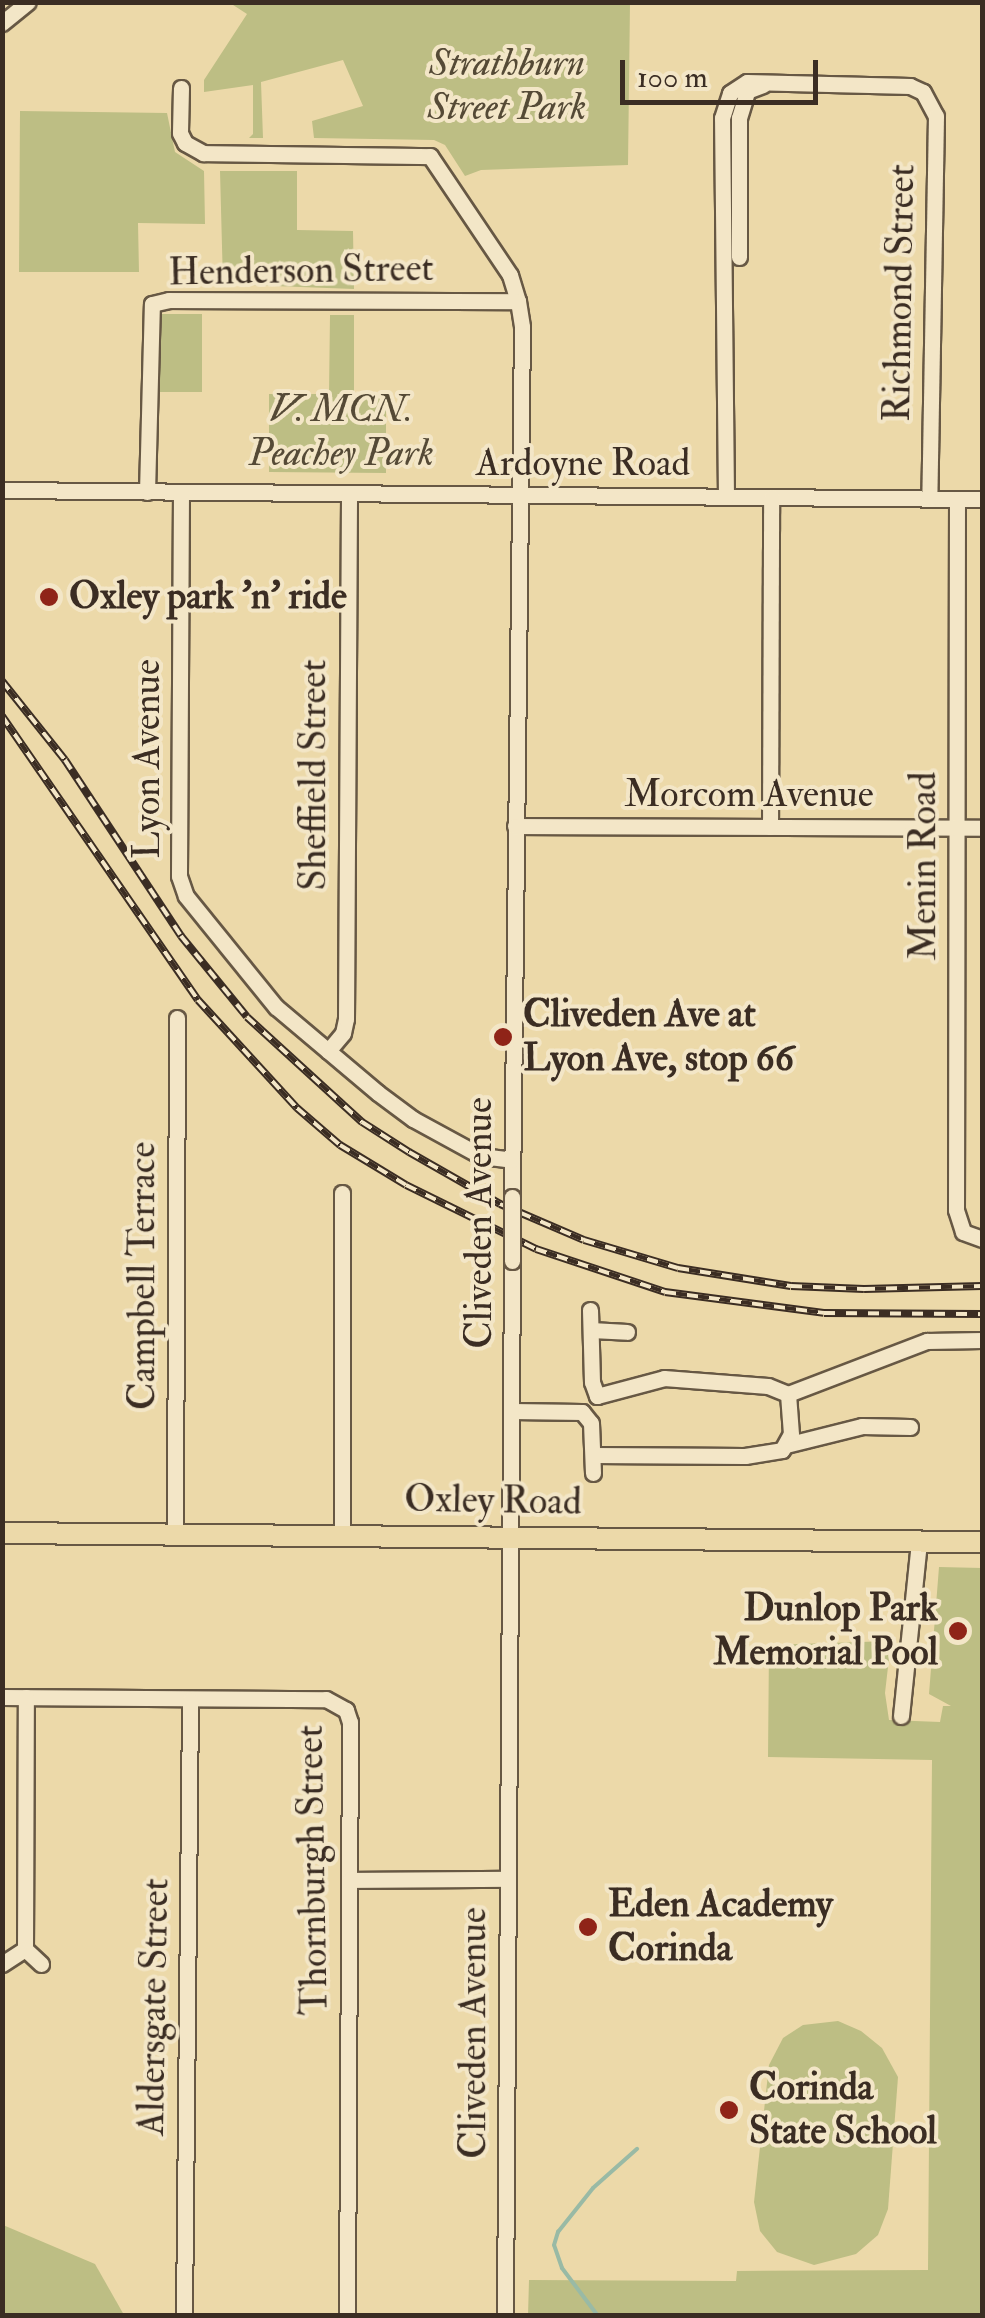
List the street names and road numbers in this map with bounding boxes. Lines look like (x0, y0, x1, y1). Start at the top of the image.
street label: Richmond Street (875, 164, 925, 422)
street label: Henderson Street (168, 246, 434, 296)
street label: Ardoyne Road (476, 441, 690, 487)
street label: Lyon Avenue (125, 659, 171, 859)
street label: Sheffield Street (291, 659, 337, 891)
street label: Morcom Avenue (624, 772, 874, 818)
street label: Menin Road (901, 772, 947, 960)
street label: Cliveden Avenue (457, 1097, 503, 1349)
street label: Campbell Terrace (120, 1142, 166, 1410)
street label: Oxley Road (404, 1477, 582, 1525)
street label: Thornburgh Street (288, 1724, 338, 2016)
street label: Aldersgate Street (129, 1878, 179, 2136)
street label: Cliveden Avenue (451, 1907, 497, 2159)

